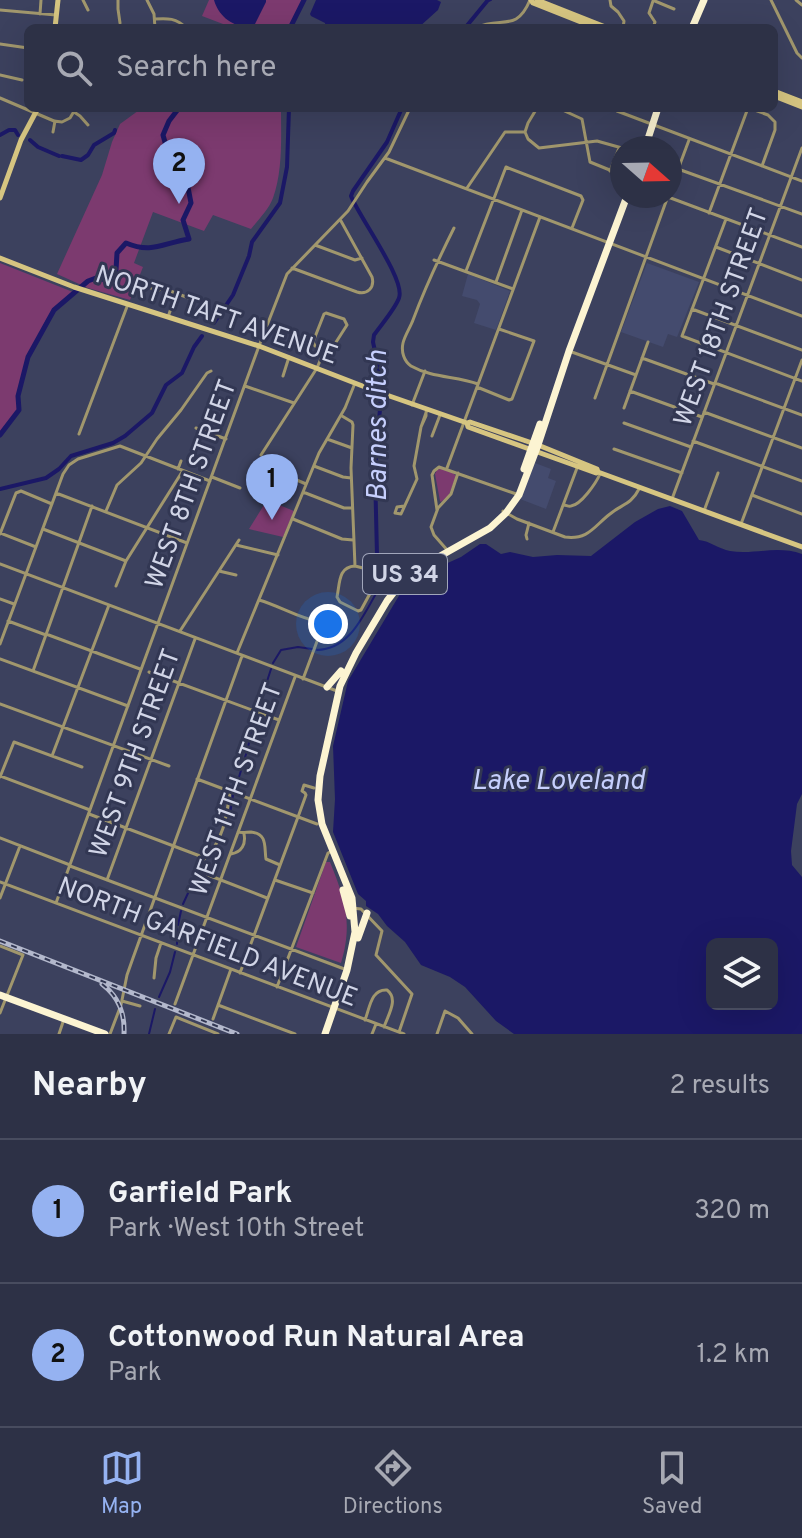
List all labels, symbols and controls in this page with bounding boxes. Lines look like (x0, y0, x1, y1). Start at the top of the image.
search box (24, 24, 778, 112)
icon: search (52, 46, 96, 90)
text: Search here (116, 50, 276, 87)
north arrow (610, 136, 682, 208)
pin: 2 (153, 138, 205, 204)
street label: WEST 18TH STREET (668, 204, 777, 432)
street label: NORTH TAFT AVENUE (90, 259, 342, 373)
water label: Barnes ditch (361, 350, 397, 502)
street label: WEST 8TH STREET (139, 376, 246, 594)
pin: 1 (246, 454, 298, 520)
road number: US 34 (363, 554, 447, 594)
your location (308, 604, 348, 644)
street label: WEST 9TH STREET (83, 645, 189, 863)
street label: WEST 11TH STREET (183, 679, 291, 901)
water label: Lake Loveland (471, 764, 646, 800)
street label: NORTH GARFIELD AVENUE (52, 871, 362, 1016)
map controls (706, 938, 778, 1010)
button: layers (706, 938, 778, 1010)
text: Nearby (32, 1065, 147, 1108)
text: 2 results (670, 1070, 770, 1103)
text: Garfield Park (108, 1176, 292, 1213)
text: 1 (53, 1195, 63, 1228)
text: 320 m (694, 1195, 770, 1228)
text: Park · West 10th Street (108, 1213, 364, 1246)
text: Cottonwood Run Natural Area (108, 1320, 525, 1357)
text: 2 (50, 1339, 66, 1372)
text: 1.2 km (697, 1339, 770, 1372)
text: Park (108, 1357, 162, 1390)
tab: Map (100, 1446, 144, 1521)
tab: Directions (343, 1446, 443, 1521)
tab: Saved (642, 1446, 702, 1521)

